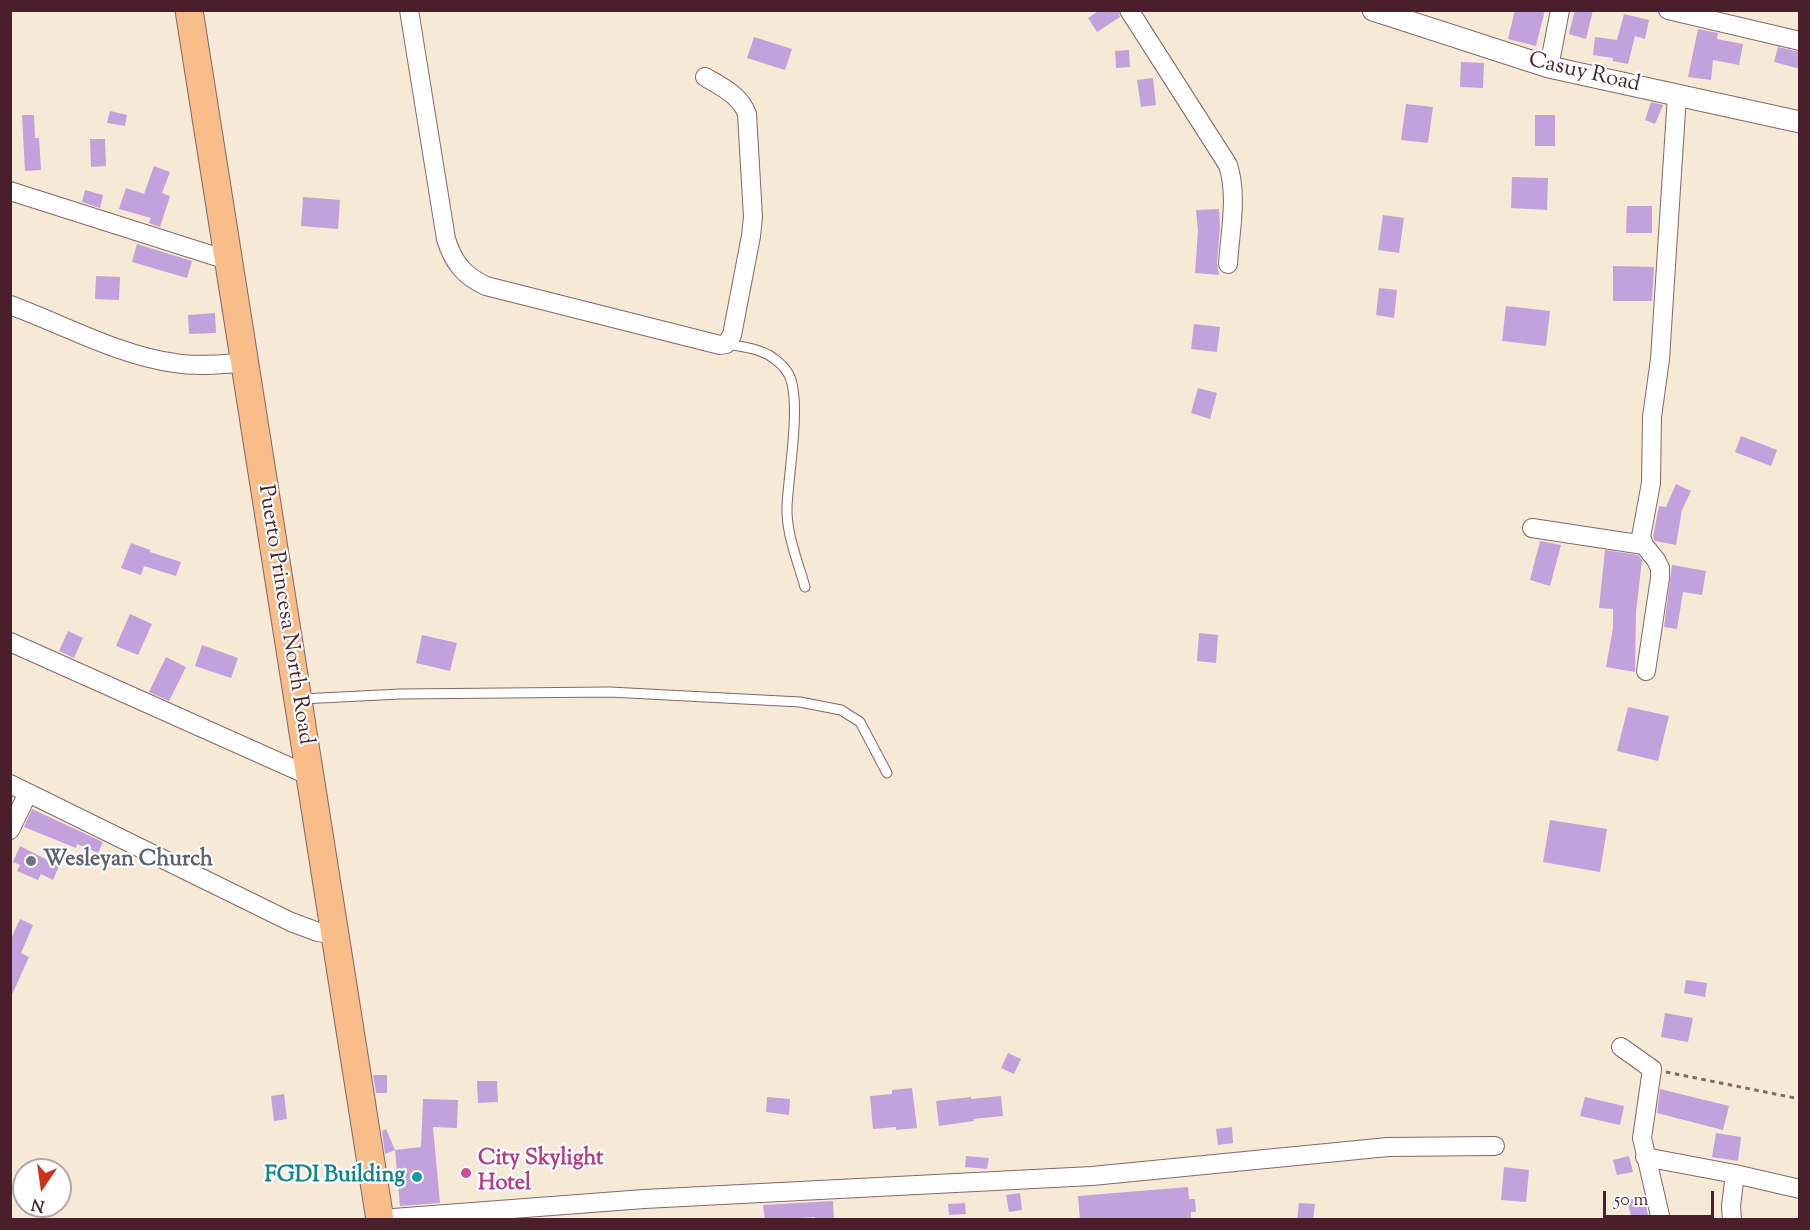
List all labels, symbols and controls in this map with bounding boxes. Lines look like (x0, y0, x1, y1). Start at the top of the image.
street label: Casuy Road (1526, 48, 1642, 100)
street label: Puerto Princesa North Road (250, 483, 318, 747)
place label: Wesleyan Church (43, 848, 213, 874)
marker: Wesleyan Church (24, 854, 38, 868)
place label: City Skylight Hotel (478, 1147, 604, 1198)
north arrow (12, 1158, 72, 1218)
place label: FGDI Building (265, 1164, 405, 1190)
marker: City Skylight Hotel (459, 1166, 473, 1180)
marker: FGDI Building (410, 1170, 424, 1184)
scale bar (1606, 1179, 1717, 1217)
text: 50 m (1614, 1188, 1648, 1214)
text: N (29, 1191, 47, 1217)

